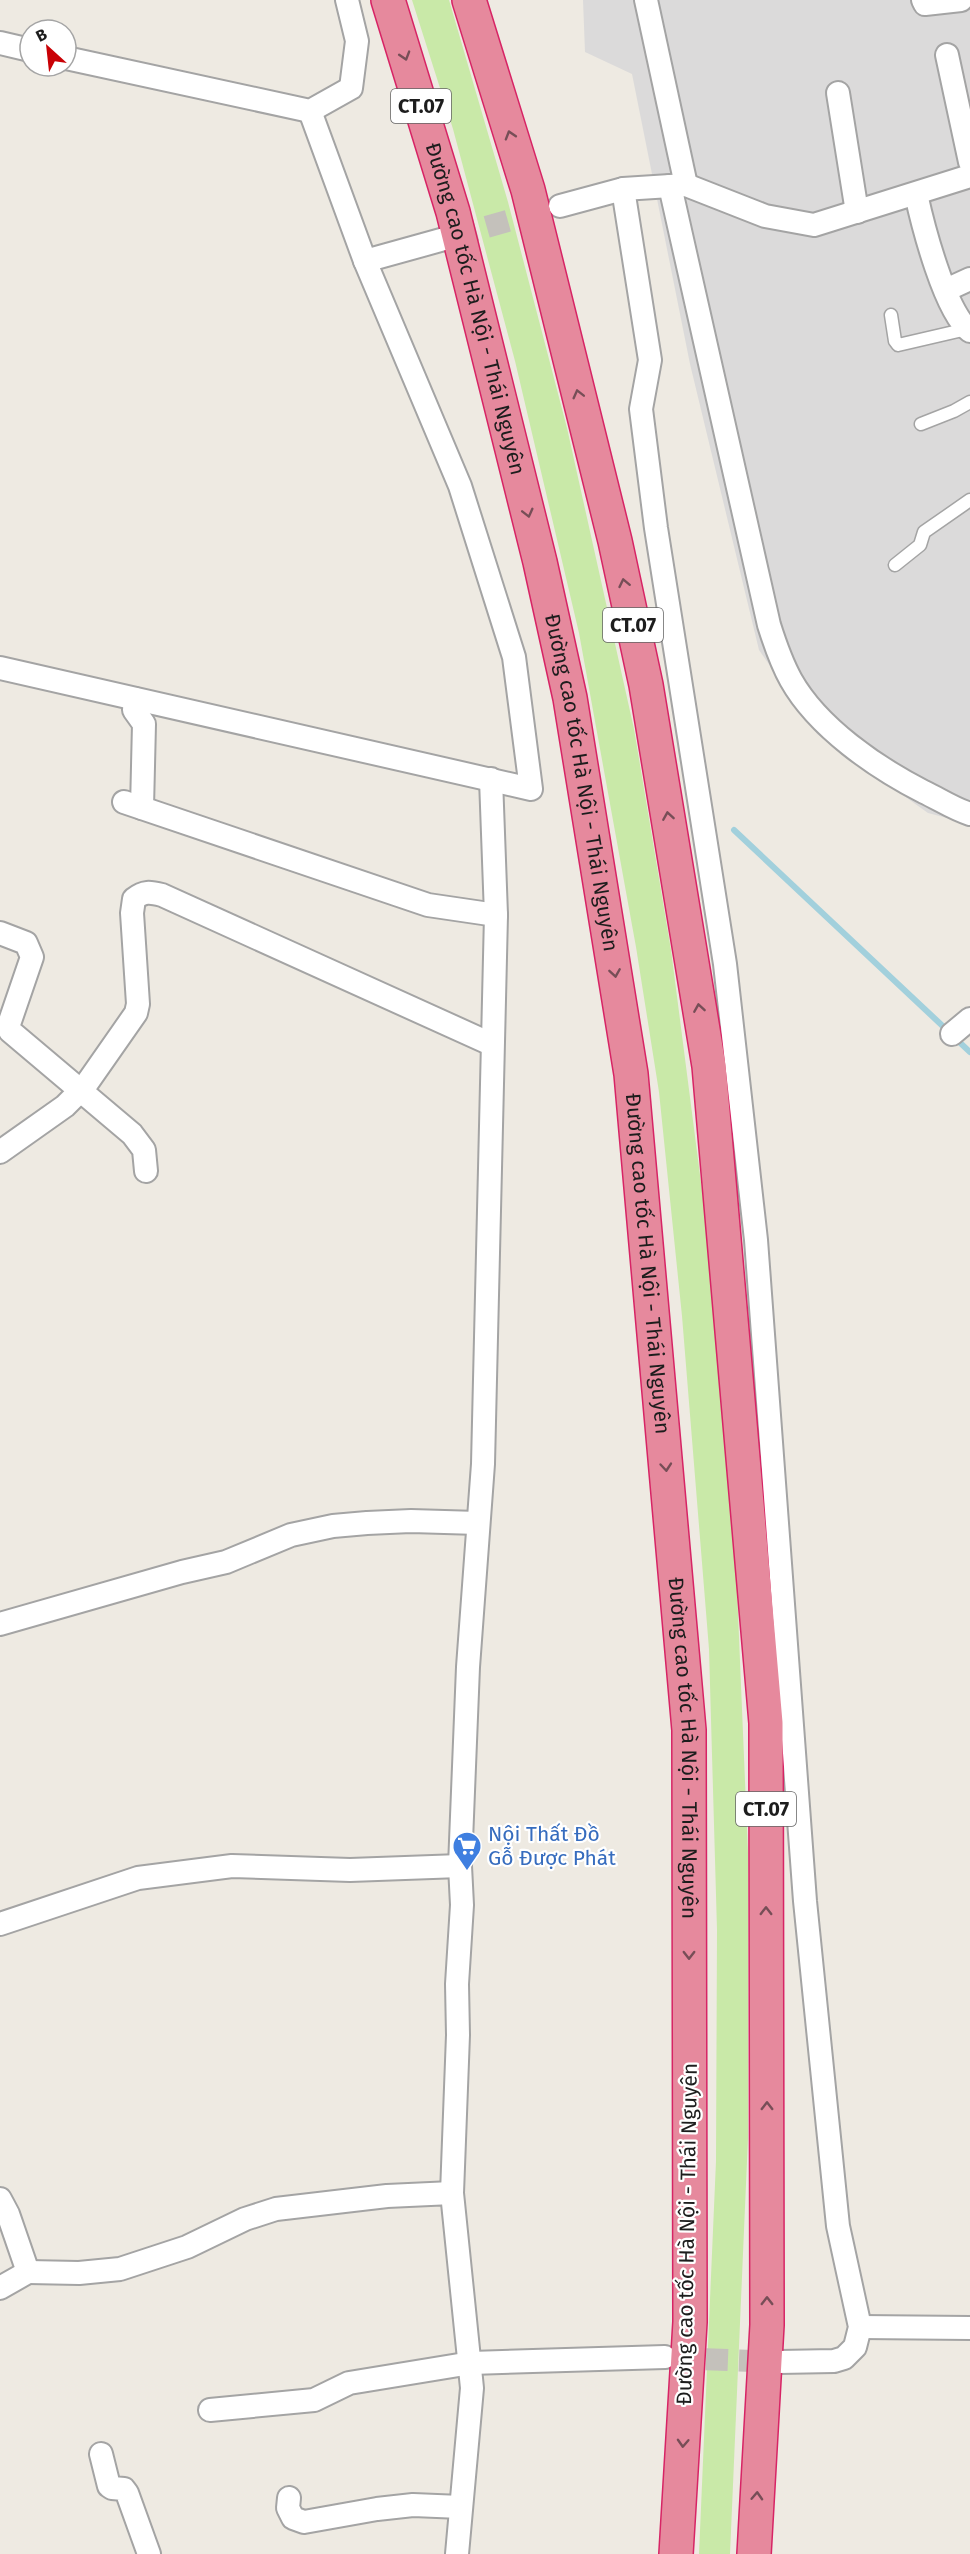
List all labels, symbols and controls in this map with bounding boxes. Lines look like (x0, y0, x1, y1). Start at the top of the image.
north arrow (18, 18, 78, 78)
text: B (33, 24, 50, 46)
one-way arrow (398, 50, 410, 61)
road number: CT.07 (391, 89, 451, 123)
one-way arrow (505, 130, 517, 140)
street label: Đường cao tốc Hà Nội - Thái Nguyên (419, 139, 531, 478)
one-way arrow (573, 389, 585, 399)
one-way arrow (520, 508, 533, 518)
one-way arrow (618, 578, 631, 588)
road number: CT.07 (603, 608, 663, 642)
street label: Đường cao tốc Hà Nội - Thái Nguyên (539, 611, 624, 953)
one-way arrow (662, 811, 674, 821)
one-way arrow (608, 968, 621, 978)
one-way arrow (694, 1004, 706, 1013)
street label: Đường cao tốc Hà Nội - Thái Nguyên (620, 1092, 676, 1435)
one-way arrow (659, 1462, 672, 1471)
street label: Đường cao tốc Hà Nội - Thái Nguyên (663, 1576, 702, 1919)
road number: CT.07 (736, 1792, 796, 1826)
place label: Nội Thất Đồ Gỗ Được Phát (488, 1821, 616, 1871)
supermarket icon: Nội Thất Đồ Gỗ Được Phát (451, 1830, 483, 1872)
one-way arrow (760, 1906, 772, 1915)
one-way arrow (683, 1950, 695, 1959)
street label: Đường cao tốc Hà Nội - Thái Nguyên (671, 2063, 703, 2405)
one-way arrow (761, 2101, 773, 2110)
one-way arrow (761, 2296, 773, 2305)
one-way arrow (676, 2439, 689, 2448)
one-way arrow (751, 2491, 764, 2500)

